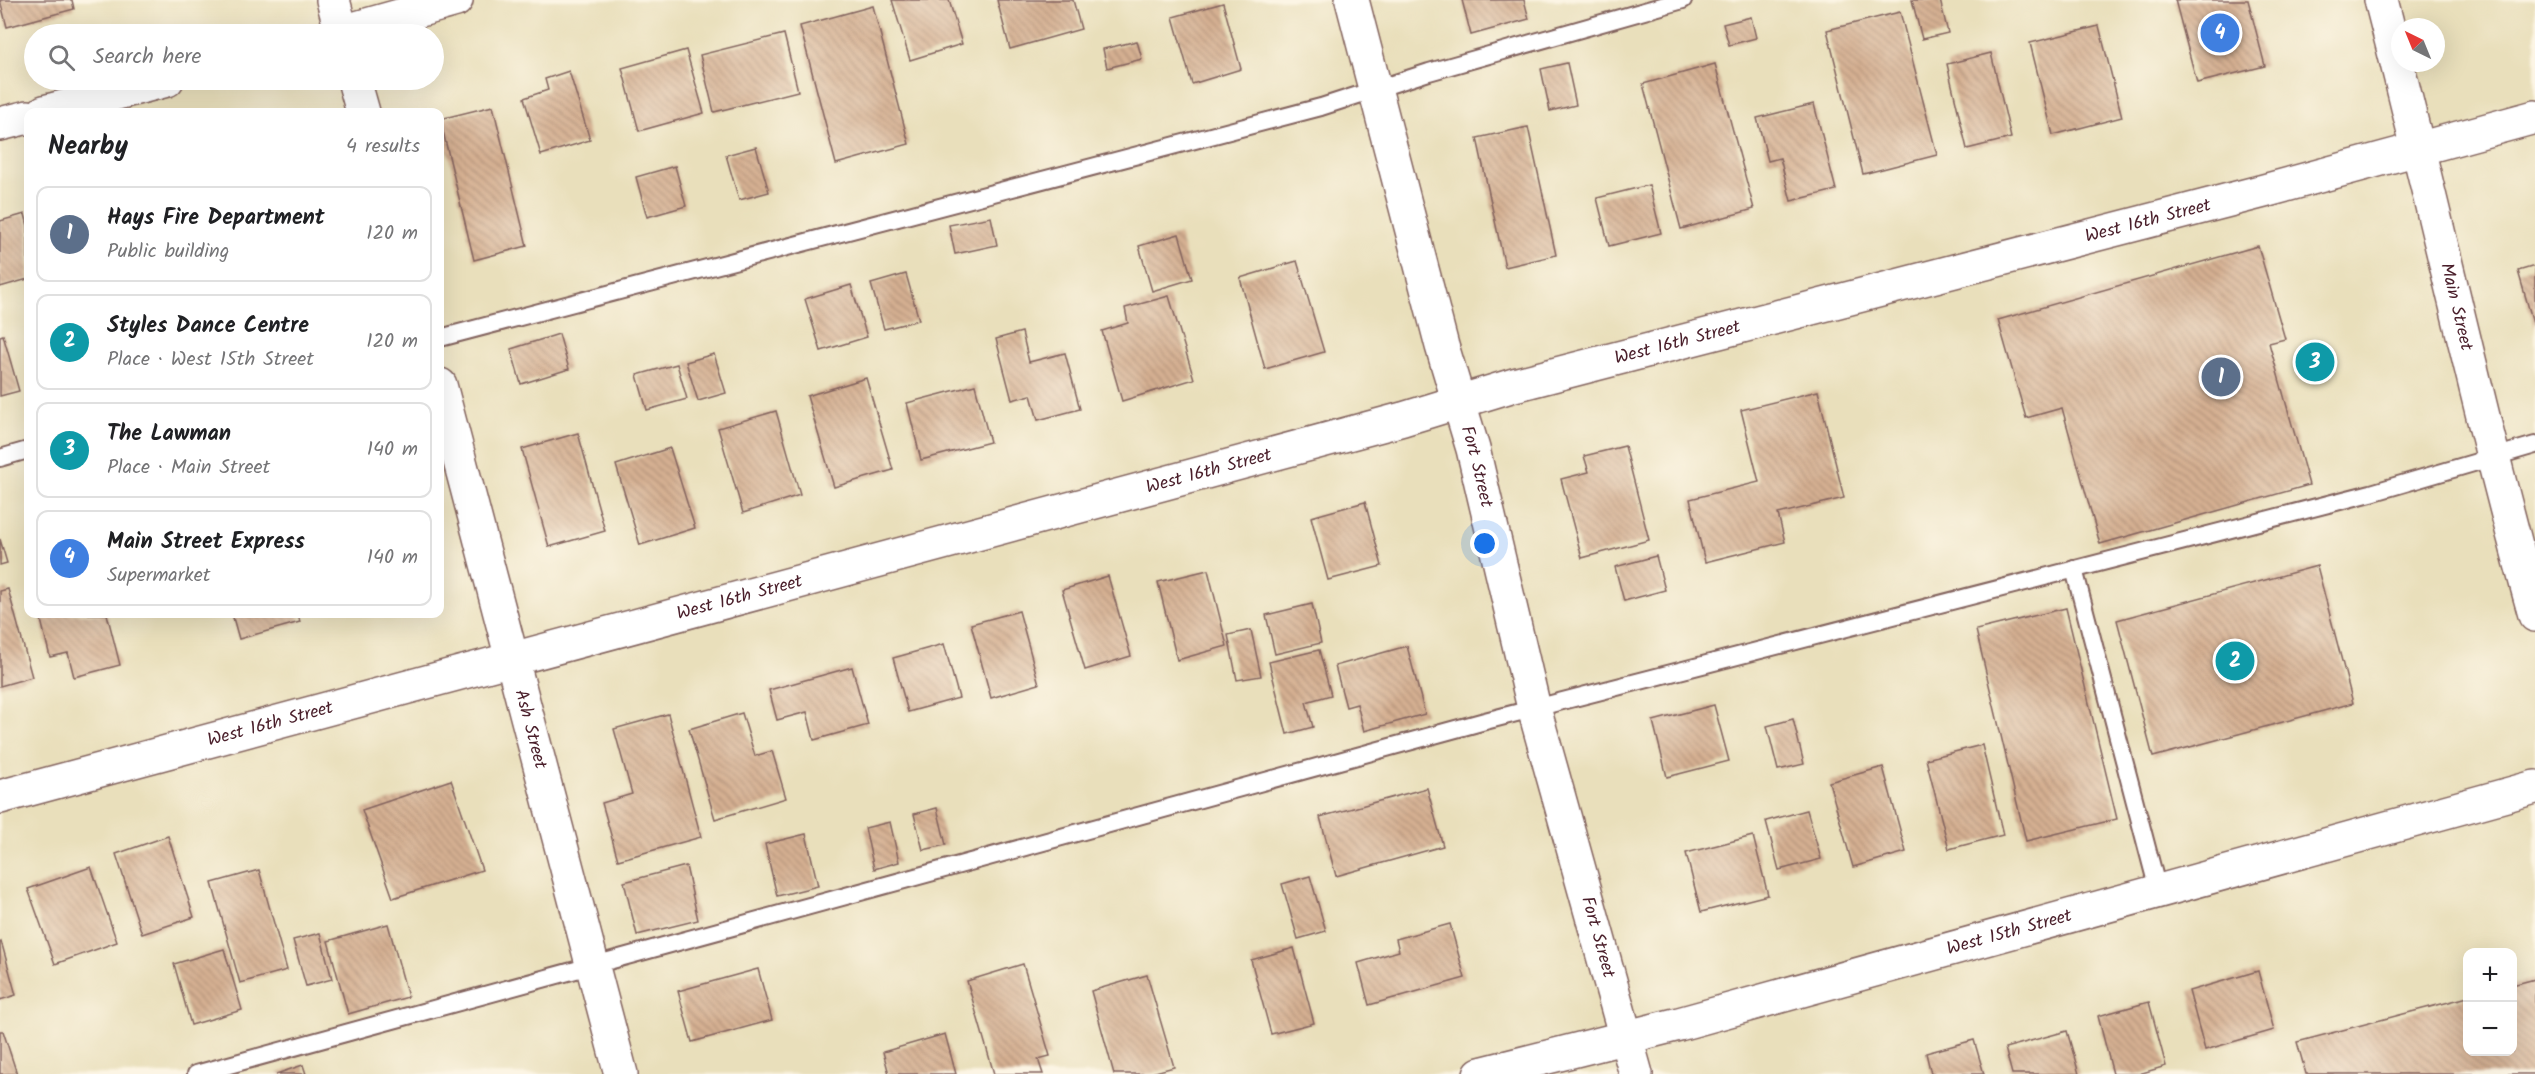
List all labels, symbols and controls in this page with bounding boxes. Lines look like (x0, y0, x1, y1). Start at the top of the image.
pin: 4 (2200, 10, 2240, 56)
north arrow (2391, 18, 2445, 72)
search box (24, 24, 444, 90)
text: Search here (93, 40, 201, 75)
icon: search (45, 41, 78, 74)
text: Nearby (48, 126, 128, 168)
text: 4 results (346, 131, 420, 163)
street label: West 16th Street (2082, 191, 2215, 251)
text: Hays Fire Department (107, 201, 325, 236)
text: 1 (66, 218, 73, 250)
text: 120 m (366, 218, 418, 250)
text: Public building (107, 236, 229, 268)
street label: Main Street (2432, 260, 2481, 355)
text: Styles Dance Centre (107, 309, 309, 344)
street label: West 16th Street (1611, 312, 1745, 373)
text: 2 (64, 326, 75, 358)
text: 120 m (366, 326, 418, 358)
pin: 3 (2296, 340, 2334, 385)
text: Place · West 15th Street (107, 344, 314, 376)
pin: 1 (2202, 354, 2240, 400)
text: The Lawman (107, 417, 231, 452)
street label: Fort Street (1452, 422, 1501, 511)
text: 3 (64, 434, 75, 466)
text: 140 m (367, 434, 418, 466)
street label: West 16th Street (1143, 440, 1276, 502)
text: Place · Main Street (107, 452, 270, 484)
text: Main Street Express (107, 525, 305, 560)
your location (1470, 529, 1499, 558)
text: 4 (64, 542, 75, 574)
text: 140 m (367, 542, 418, 574)
text: Supermarket (107, 560, 210, 592)
street label: West 16th Street (673, 567, 807, 629)
pin: 2 (2216, 638, 2254, 684)
street label: Ash Street (506, 686, 555, 773)
street label: West 16th Street (204, 693, 338, 755)
street label: Fort Street (1573, 893, 1623, 982)
street label: West 15th Street (1943, 901, 2076, 964)
map controls (2463, 948, 2517, 1056)
button: + (2463, 948, 2517, 1002)
button: − (2463, 1002, 2517, 1056)

